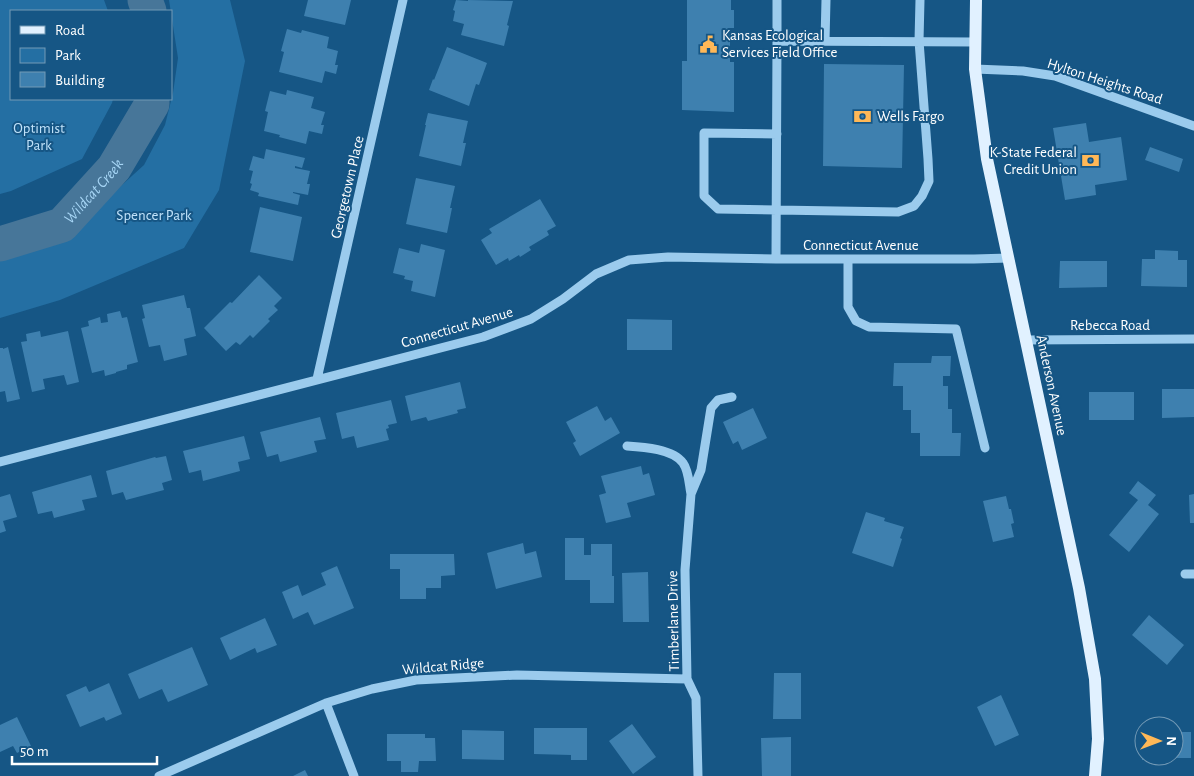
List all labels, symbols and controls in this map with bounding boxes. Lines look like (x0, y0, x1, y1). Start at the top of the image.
legend (10, 10, 172, 100)
text: Road (55, 23, 85, 38)
place label: Kansas Ecological Services Field Office (722, 28, 838, 60)
public building icon: Kansas Ecological Services Field Office (698, 34, 718, 54)
text: Park (55, 48, 81, 63)
street label: Hylton Heights Road (1045, 56, 1165, 107)
text: Building (55, 73, 105, 88)
bank icon: Wells Fargo (853, 106, 873, 126)
place label: Wells Fargo (877, 109, 944, 124)
park label: Optimist Park (13, 121, 65, 153)
street label: Georgetown Place (328, 134, 367, 240)
place label: K-State Federal Credit Union (989, 145, 1077, 177)
bank icon: K-State Federal Credit Union (1081, 151, 1101, 171)
water label: Wildcat Creek (61, 156, 126, 227)
park label: Spencer Park (116, 208, 192, 223)
street label: Connecticut Avenue (803, 238, 919, 253)
street label: Connecticut Avenue (400, 304, 515, 351)
street label: Rebecca Road (1070, 318, 1150, 333)
street label: Anderson Avenue (1034, 333, 1070, 437)
street label: Timberlane Drive (665, 570, 682, 672)
street label: Wildcat Ridge (401, 655, 485, 678)
north arrow (1134, 716, 1184, 766)
scale bar (12, 734, 158, 766)
text: N (1164, 736, 1178, 746)
text: 50 m (20, 744, 49, 759)

